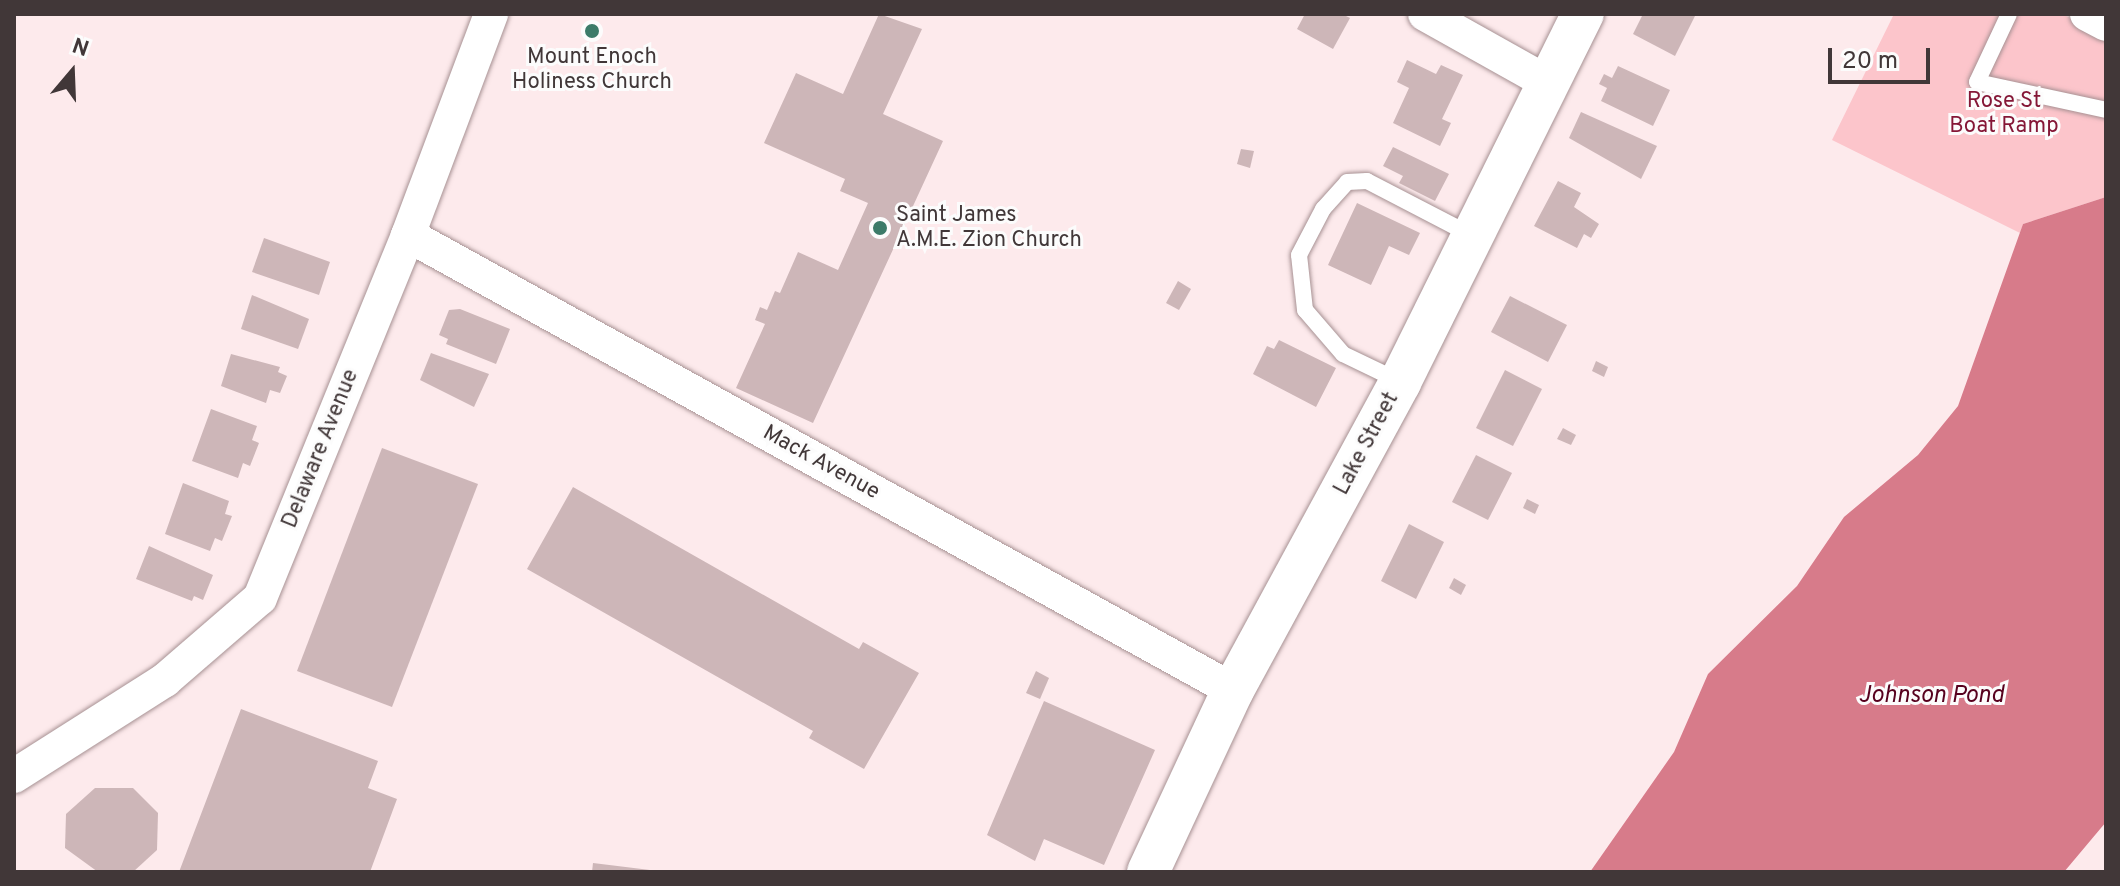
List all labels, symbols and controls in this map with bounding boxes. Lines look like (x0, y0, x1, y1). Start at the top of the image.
marker: Mount Enoch Holiness Church (583, 22, 601, 40)
north arrow (32, 32, 112, 112)
scale bar (1832, 32, 1934, 82)
text: N (68, 33, 92, 64)
place label: Mount Enoch Holiness Church (512, 44, 672, 96)
text: 20 m (1842, 47, 1898, 77)
park label: Rose St Boat Ramp (1949, 88, 2059, 140)
place label: Saint James A.M.E. Zion Church (896, 202, 1082, 254)
marker: Saint James A.M.E. Zion Church (871, 219, 889, 237)
street label: Delaware Avenue (277, 365, 365, 533)
street label: Lake Street (1329, 388, 1405, 500)
street label: Mack Avenue (758, 420, 884, 506)
water label: Johnson Pond (1858, 683, 2004, 711)

